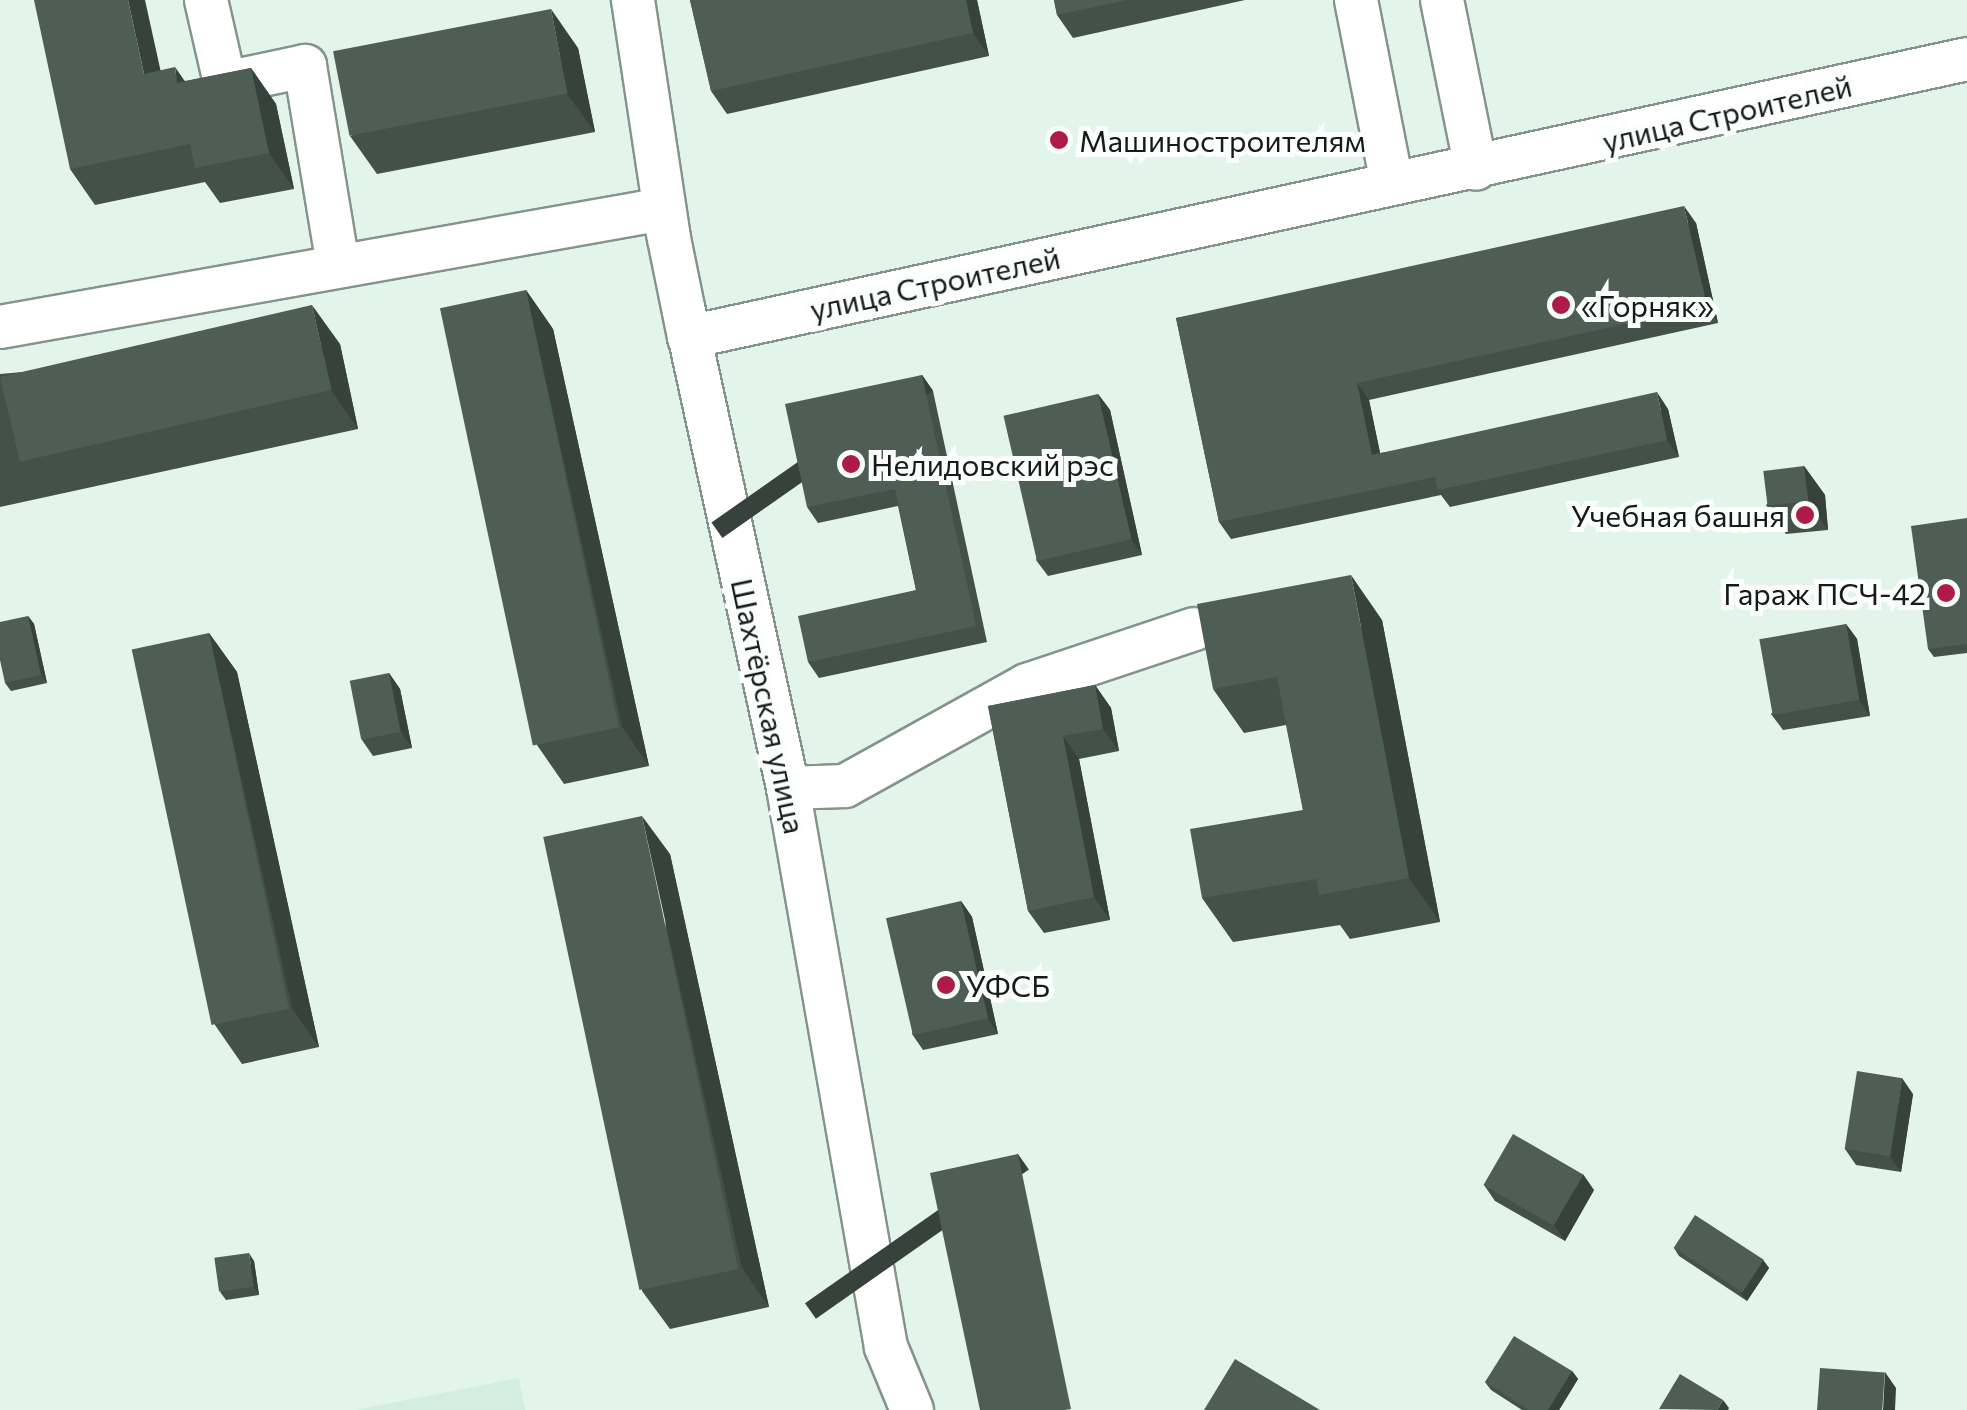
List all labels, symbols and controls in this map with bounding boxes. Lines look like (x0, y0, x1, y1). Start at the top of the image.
street label: улица Строителей (1599, 67, 1855, 159)
place label: Машиностроителям (1079, 122, 1366, 158)
marker: Машиностроителям (1048, 129, 1070, 151)
street label: улица Строителей (807, 239, 1063, 327)
place label: «Горняк» (1581, 287, 1714, 323)
marker: «Горняк» (1550, 294, 1572, 316)
place label: Нелидовский рэс (871, 446, 1114, 482)
marker: Нелидовский рэс (840, 453, 862, 475)
place label: Учебная башня (1571, 497, 1785, 533)
marker: Учебная башня (1794, 504, 1816, 526)
street label: Шахтёрская улица (724, 575, 814, 837)
place label: Гараж ПСЧ-42 (1723, 575, 1926, 611)
marker: Гараж ПСЧ-42 (1935, 582, 1957, 604)
place label: УФСБ (966, 967, 1050, 1003)
marker: УФСБ (935, 974, 957, 996)

